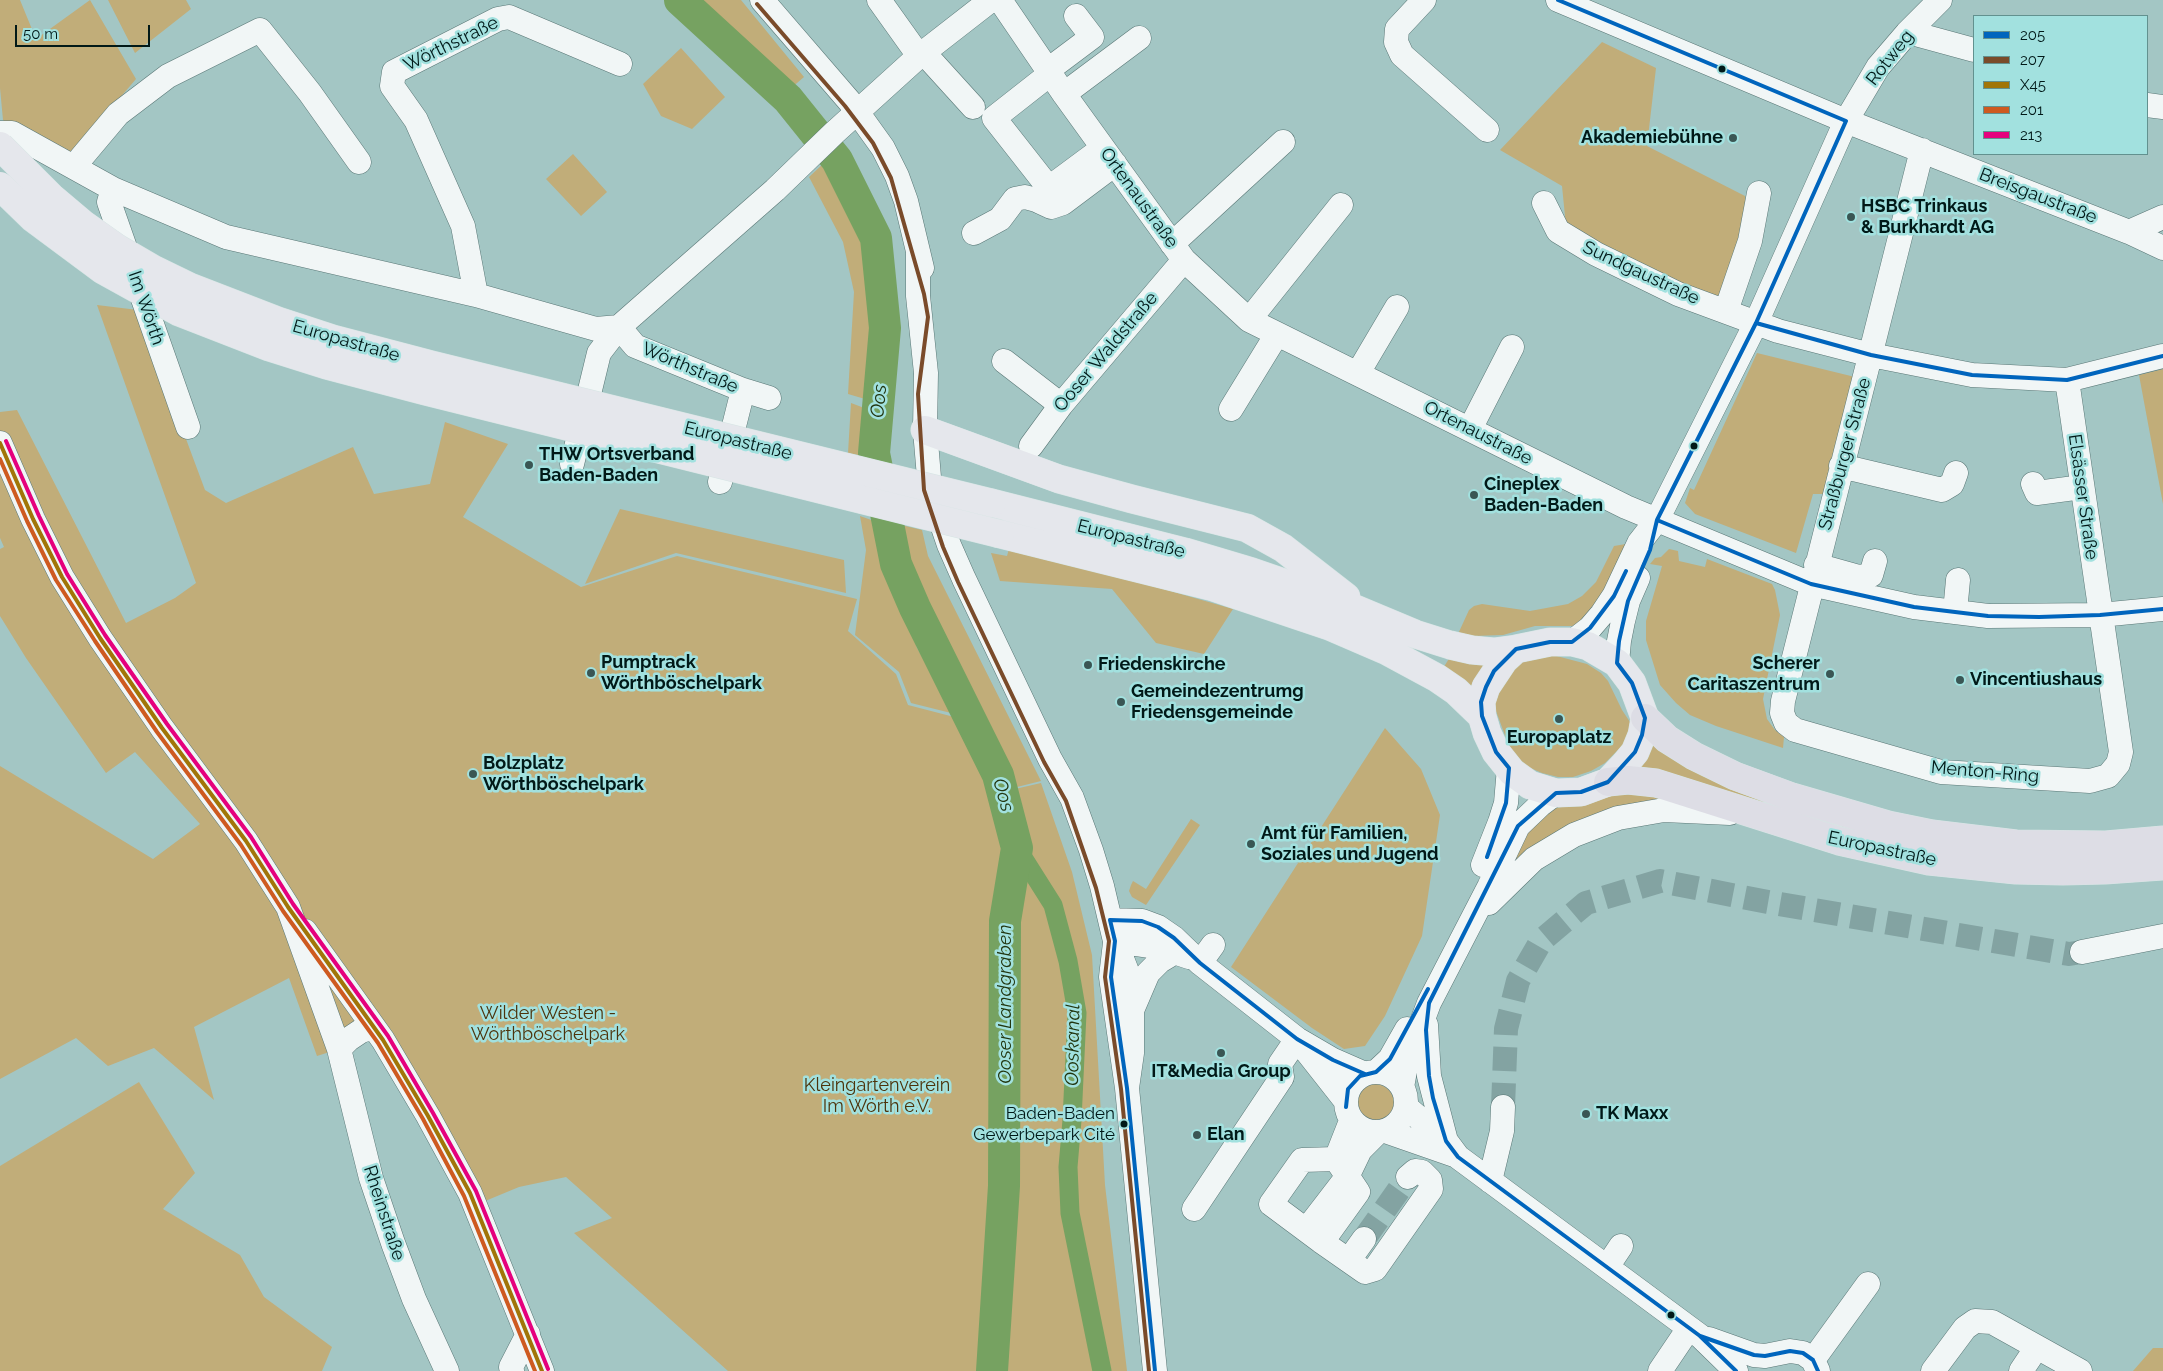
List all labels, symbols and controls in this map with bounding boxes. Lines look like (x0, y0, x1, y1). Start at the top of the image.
street label: Wörthstraße (400, 12, 502, 76)
scale bar (18, 15, 152, 47)
legend (1973, 15, 2148, 155)
text: 50 m (23, 25, 58, 43)
street label: Rotweg (1862, 26, 1918, 90)
text: 205 (2020, 26, 2045, 44)
text: 207 (2020, 51, 2045, 69)
unlabelled marker (1717, 64, 1727, 74)
text: X45 (2020, 76, 2046, 94)
text: 201 (2020, 101, 2043, 119)
text: 213 (2020, 126, 2042, 144)
place label: Akademiebühne (1581, 127, 1723, 149)
marker: Akademiebühne (1727, 132, 1739, 144)
street label: Ortenaustraße (1095, 144, 1183, 252)
street label: Breisgaustraße (1976, 164, 2100, 228)
place label: HSBC Trinkaus & Burkhardt AG (1861, 196, 1994, 238)
marker: HSBC Trinkaus & Burkhardt AG (1845, 211, 1857, 223)
street label: Sundgaustraße (1579, 237, 1703, 309)
street label: Im Wörth (123, 268, 169, 348)
street label: Ooser Waldstraße (1050, 288, 1162, 416)
street label: Europastraße (290, 315, 402, 367)
street label: Wörthstraße (639, 338, 741, 398)
street label: Straßburger Straße (1814, 376, 1876, 532)
water label: Oos (866, 383, 892, 419)
street label: Ortenaustraße (1420, 396, 1536, 470)
street label: Europastraße (682, 417, 794, 465)
street label: Elsässer Straße (2063, 433, 2103, 561)
unlabelled marker (1689, 441, 1699, 451)
place label: THW Ortsverband Baden-Baden (539, 444, 694, 486)
marker: THW Ortsverband Baden-Baden (523, 459, 535, 471)
place label: Cineplex Baden-Baden (1484, 474, 1603, 516)
marker: Cineplex Baden-Baden (1468, 489, 1480, 501)
street label: Europastraße (1075, 515, 1187, 563)
place label: Pumptrack Wörthböschelpark (601, 652, 762, 694)
place label: Scherer Caritaszentrum (1688, 653, 1820, 696)
place label: Friedenskirche (1098, 654, 1226, 676)
marker: Friedenskirche (1082, 659, 1094, 671)
marker: Pumptrack Wörthböschelpark (585, 667, 597, 679)
marker: Scherer Caritaszentrum (1824, 668, 1836, 680)
place label: Vincentiushaus (1970, 669, 2102, 691)
marker: Vincentiushaus (1954, 674, 1966, 686)
place label: Gemeindezentrumg Friedensgemeinde (1131, 681, 1304, 724)
marker: Gemeindezentrumg Friedensgemeinde (1115, 696, 1127, 708)
marker: Europaplatz (1553, 713, 1565, 725)
place label: Europaplatz (1507, 727, 1611, 749)
place label: Bolzplatz Wörthböschelpark (483, 753, 644, 796)
street label: Menton-Ring (1930, 757, 2040, 787)
marker: Bolzplatz Wörthböschelpark (467, 768, 479, 780)
water label: Oos (987, 776, 1019, 814)
place label: Amt für Familien, Soziales und Jugend (1261, 823, 1439, 866)
street label: Europastraße (1826, 827, 1938, 871)
marker: Amt für Familien, Soziales und Jugend (1245, 838, 1257, 850)
water label: Ooser Landgraben (994, 924, 1016, 1084)
park label: Wilder Westen - Wörthböschelpark (471, 1003, 625, 1046)
water label: Ooskanal (1061, 1004, 1085, 1086)
marker: IT&Media Group (1215, 1047, 1227, 1059)
place label: IT&Media Group (1151, 1061, 1291, 1083)
park label: Kleingartenverein Im Wörth e.V. (804, 1075, 950, 1118)
place label: TK Maxx (1596, 1103, 1668, 1125)
place label: Baden-Baden Gewerbepark Cité (973, 1104, 1115, 1144)
marker: TK Maxx (1580, 1108, 1592, 1120)
marker: Baden-Baden Gewerbepark Cité (1119, 1119, 1129, 1129)
place label: Elan (1207, 1124, 1245, 1146)
marker: Elan (1191, 1129, 1203, 1141)
street label: Rheinstraße (359, 1163, 409, 1263)
unlabelled marker (1666, 1310, 1676, 1320)

